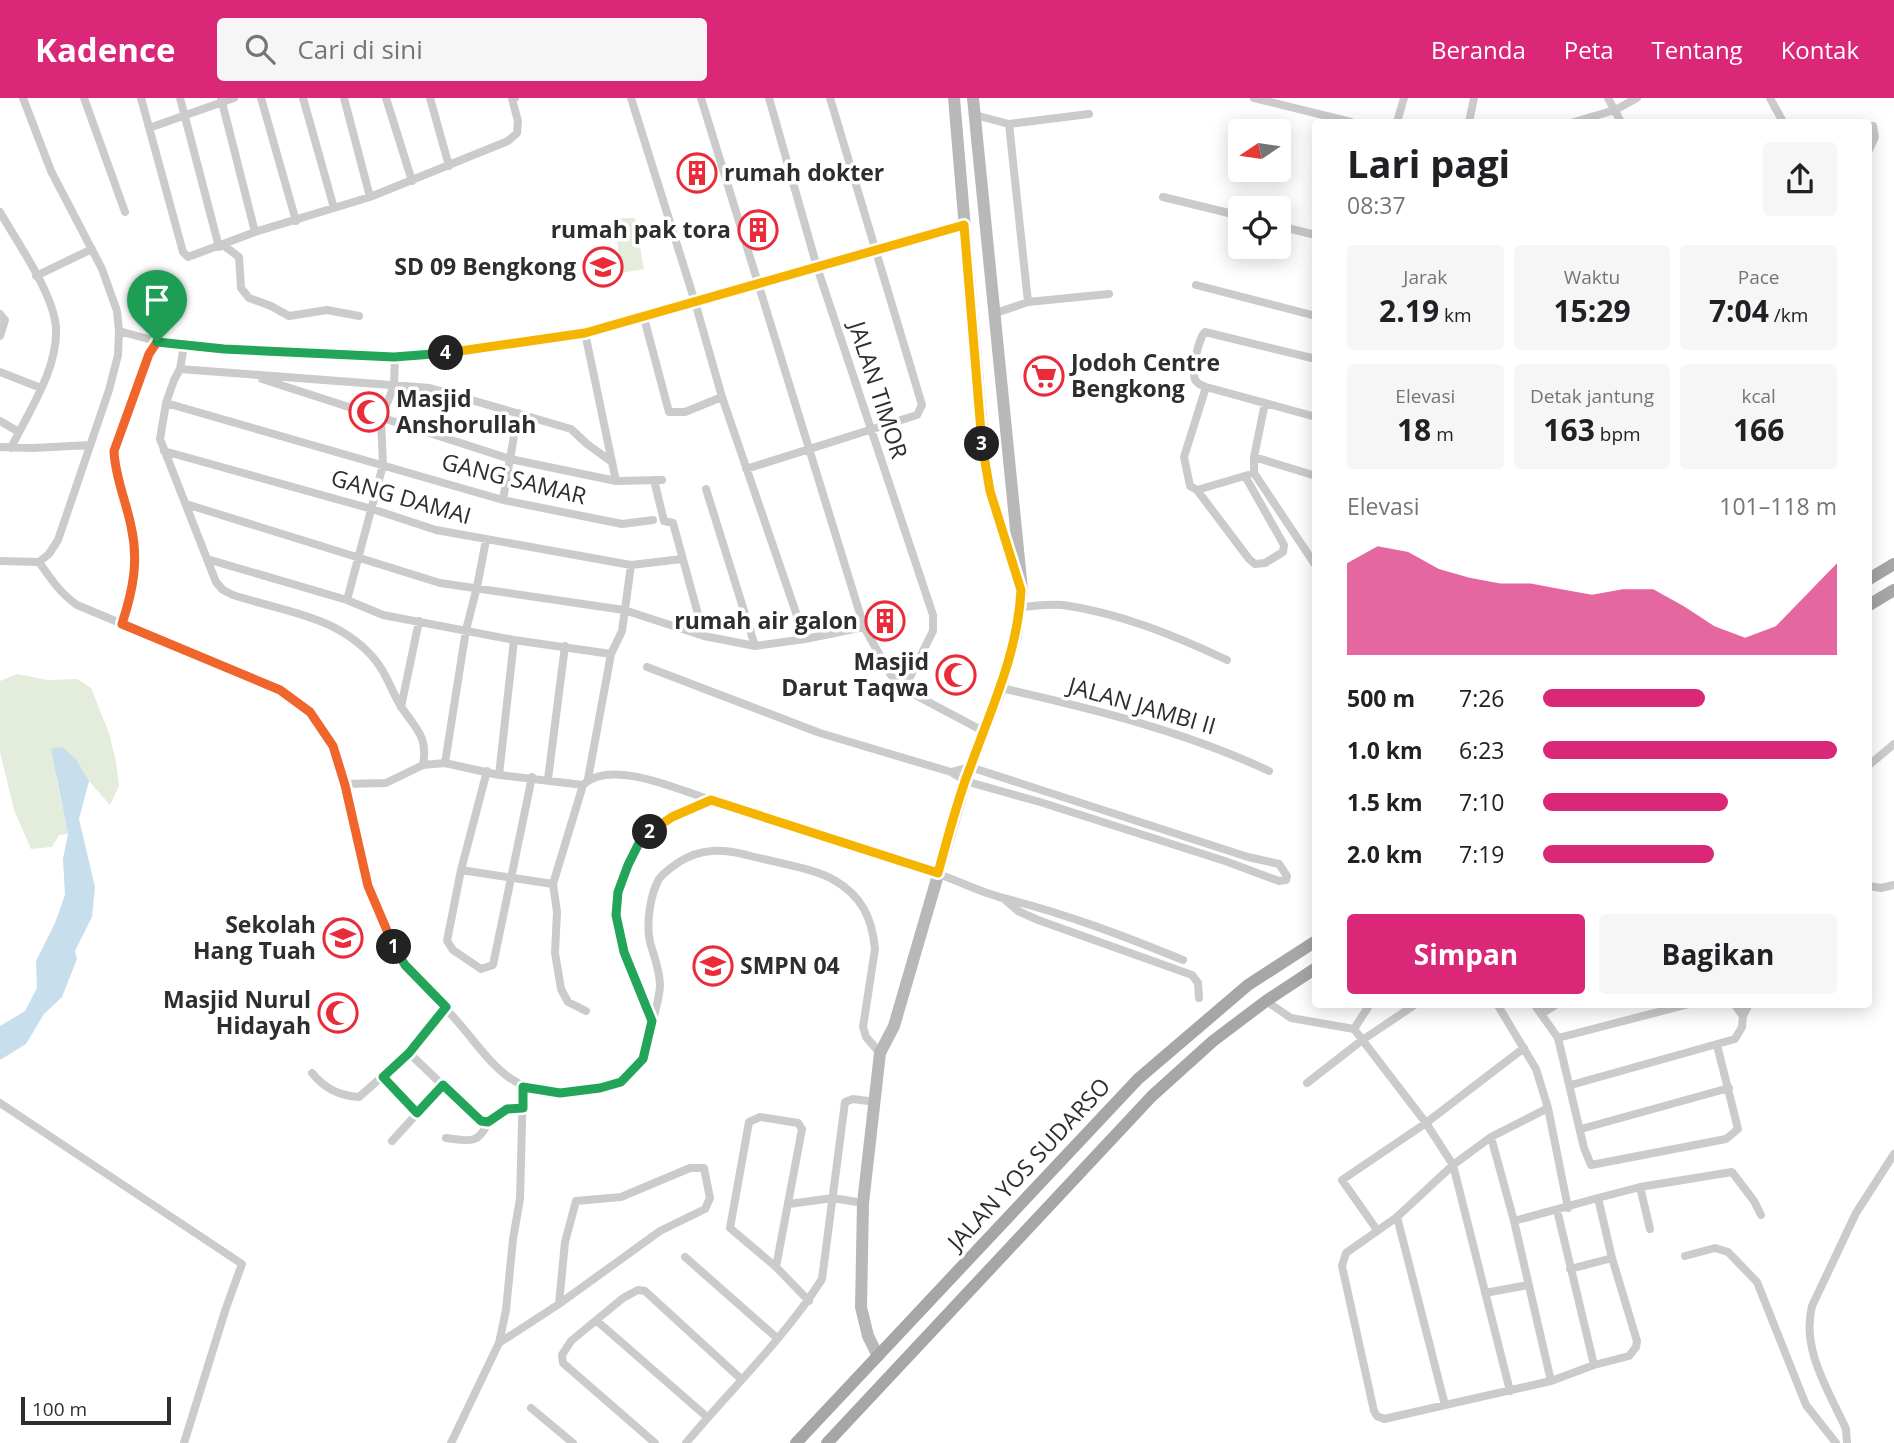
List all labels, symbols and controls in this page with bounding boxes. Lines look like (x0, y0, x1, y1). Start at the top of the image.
search box (217, 18, 707, 81)
text: Kadence (35, 27, 175, 72)
icon: search (241, 30, 279, 68)
text: Cari di sini (297, 31, 423, 67)
text: Beranda (1431, 33, 1526, 66)
text: Peta (1564, 33, 1614, 66)
text: Tentang (1652, 33, 1743, 66)
text: Kontak (1781, 33, 1859, 66)
north arrow (1228, 119, 1292, 182)
map controls (1228, 119, 1291, 259)
text: Lari pagi (1347, 137, 1510, 189)
button: share (1763, 142, 1837, 216)
building icon: rumah dokter (676, 152, 718, 194)
place label: rumah dokter (724, 156, 884, 188)
text: 08:37 (1347, 189, 1406, 221)
button: locate (1228, 196, 1291, 259)
building icon: rumah pak tora (737, 209, 779, 251)
place label: rumah pak tora (551, 213, 731, 245)
school or university icon: SD 09 Bengkong (582, 246, 624, 288)
place label: SD 09 Bengkong (394, 250, 576, 282)
text: Jarak (1403, 264, 1447, 290)
text: Waktu (1564, 264, 1620, 290)
text: Pace (1738, 264, 1780, 290)
pin (127, 270, 187, 342)
icon: arrive (138, 281, 176, 319)
text: 2.19 (1379, 290, 1439, 331)
text: 15:29 (1553, 290, 1631, 331)
text: 7:04 (1709, 290, 1769, 331)
text: km (1439, 302, 1472, 328)
text: /km (1769, 302, 1808, 328)
street label: JALAN TIMOR (841, 315, 916, 462)
pin: 4 (428, 336, 464, 370)
text: 4 (440, 339, 451, 365)
place label: Jodoh Centre Bengkong (1069, 346, 1220, 404)
supermarket icon: Jodoh Centre Bengkong (1023, 355, 1065, 397)
place label: Masjid Anshorullah (396, 382, 536, 440)
text: Elevasi (1395, 383, 1455, 409)
text: Detak jantung (1530, 383, 1654, 409)
text: kcal (1741, 383, 1776, 409)
mosque icon: Masjid Anshorullah (348, 391, 390, 433)
text: 18 (1397, 409, 1431, 450)
text: 163 (1543, 409, 1595, 450)
text: 166 (1733, 409, 1784, 450)
text: m (1431, 421, 1454, 447)
text: bpm (1595, 421, 1641, 447)
pin: 3 (964, 426, 1000, 462)
text: 3 (976, 430, 987, 456)
street label: GANG SAMAR (439, 445, 590, 511)
street label: GANG DAMAI (328, 461, 475, 531)
text: Elevasi (1347, 490, 1420, 522)
text: 101–118 m (1719, 490, 1837, 522)
building icon: rumah air galon (864, 600, 906, 642)
place label: rumah air galon (674, 604, 858, 636)
place label: Masjid Darut Taqwa (781, 645, 929, 703)
mosque icon: Masjid Darut Taqwa (935, 654, 977, 696)
street label: JALAN JAMBI II (1063, 668, 1220, 741)
text: 500 m (1347, 682, 1415, 714)
text: 7:26 (1459, 682, 1505, 714)
text: 1.0 km (1347, 734, 1423, 766)
text: 6:23 (1459, 734, 1505, 766)
text: 1.5 km (1347, 786, 1423, 818)
text: 7:10 (1459, 786, 1505, 818)
pin: 2 (632, 814, 668, 850)
text: 2 (644, 818, 655, 844)
text: 2.0 km (1347, 838, 1423, 870)
text: 7:19 (1459, 838, 1505, 870)
place label: Sekolah Hang Tuah (193, 908, 316, 966)
button: Simpan (1347, 914, 1585, 994)
button: Bagikan (1599, 914, 1837, 994)
school or university icon: Sekolah Hang Tuah (322, 917, 364, 959)
pin: 1 (376, 930, 412, 964)
text: 1 (388, 933, 399, 959)
school or university icon: SMPN 04 (692, 945, 734, 987)
place label: SMPN 04 (740, 949, 840, 981)
place label: Masjid Nurul Hidayah (163, 983, 311, 1041)
mosque icon: Masjid Nurul Hidayah (317, 992, 359, 1034)
street label: JALAN YOS SUDARSO (938, 1070, 1117, 1258)
scale bar (21, 1394, 172, 1426)
text: 100 m (32, 1396, 87, 1422)

